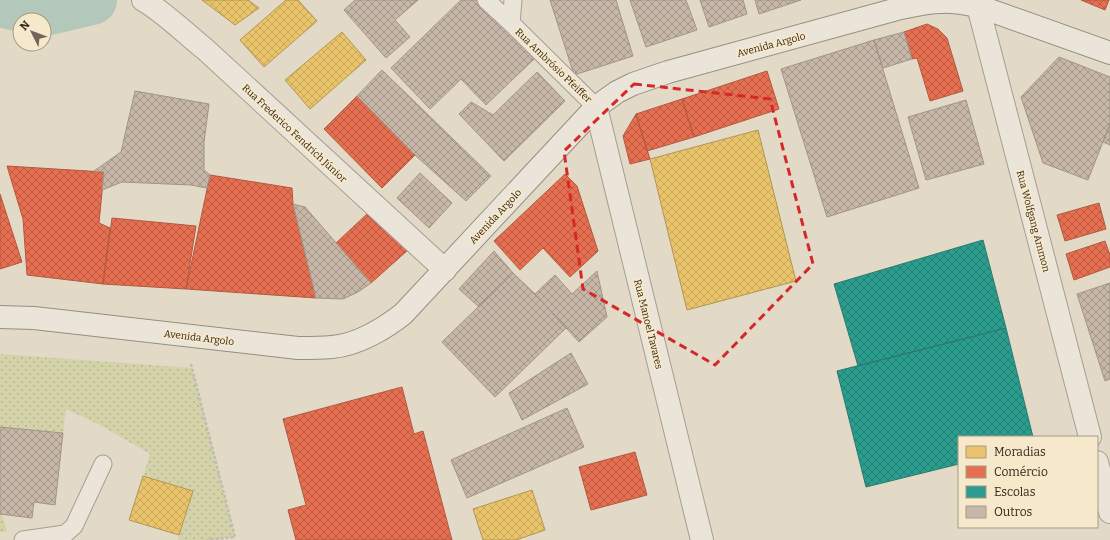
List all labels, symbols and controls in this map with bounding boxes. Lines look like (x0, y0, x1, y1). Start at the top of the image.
north arrow (12, 12, 52, 52)
text: N (17, 18, 33, 33)
street label: Rua Ambrósio Pfeiffer (512, 26, 595, 106)
street label: Avenida Argolo (736, 30, 807, 60)
street label: Rua Frederico Fendrich Júnior (239, 81, 350, 186)
street label: Rua Wolfgang Ammon (1014, 169, 1053, 274)
street label: Avenida Argolo (467, 187, 524, 247)
street label: Rua Manoel Tavares (631, 278, 665, 371)
street label: Avenida Argolo (163, 328, 235, 348)
legend (958, 436, 1098, 528)
text: Moradias (994, 445, 1046, 459)
text: Comércio (994, 465, 1048, 479)
text: Escolas (994, 485, 1036, 499)
text: Outros (994, 505, 1033, 519)

